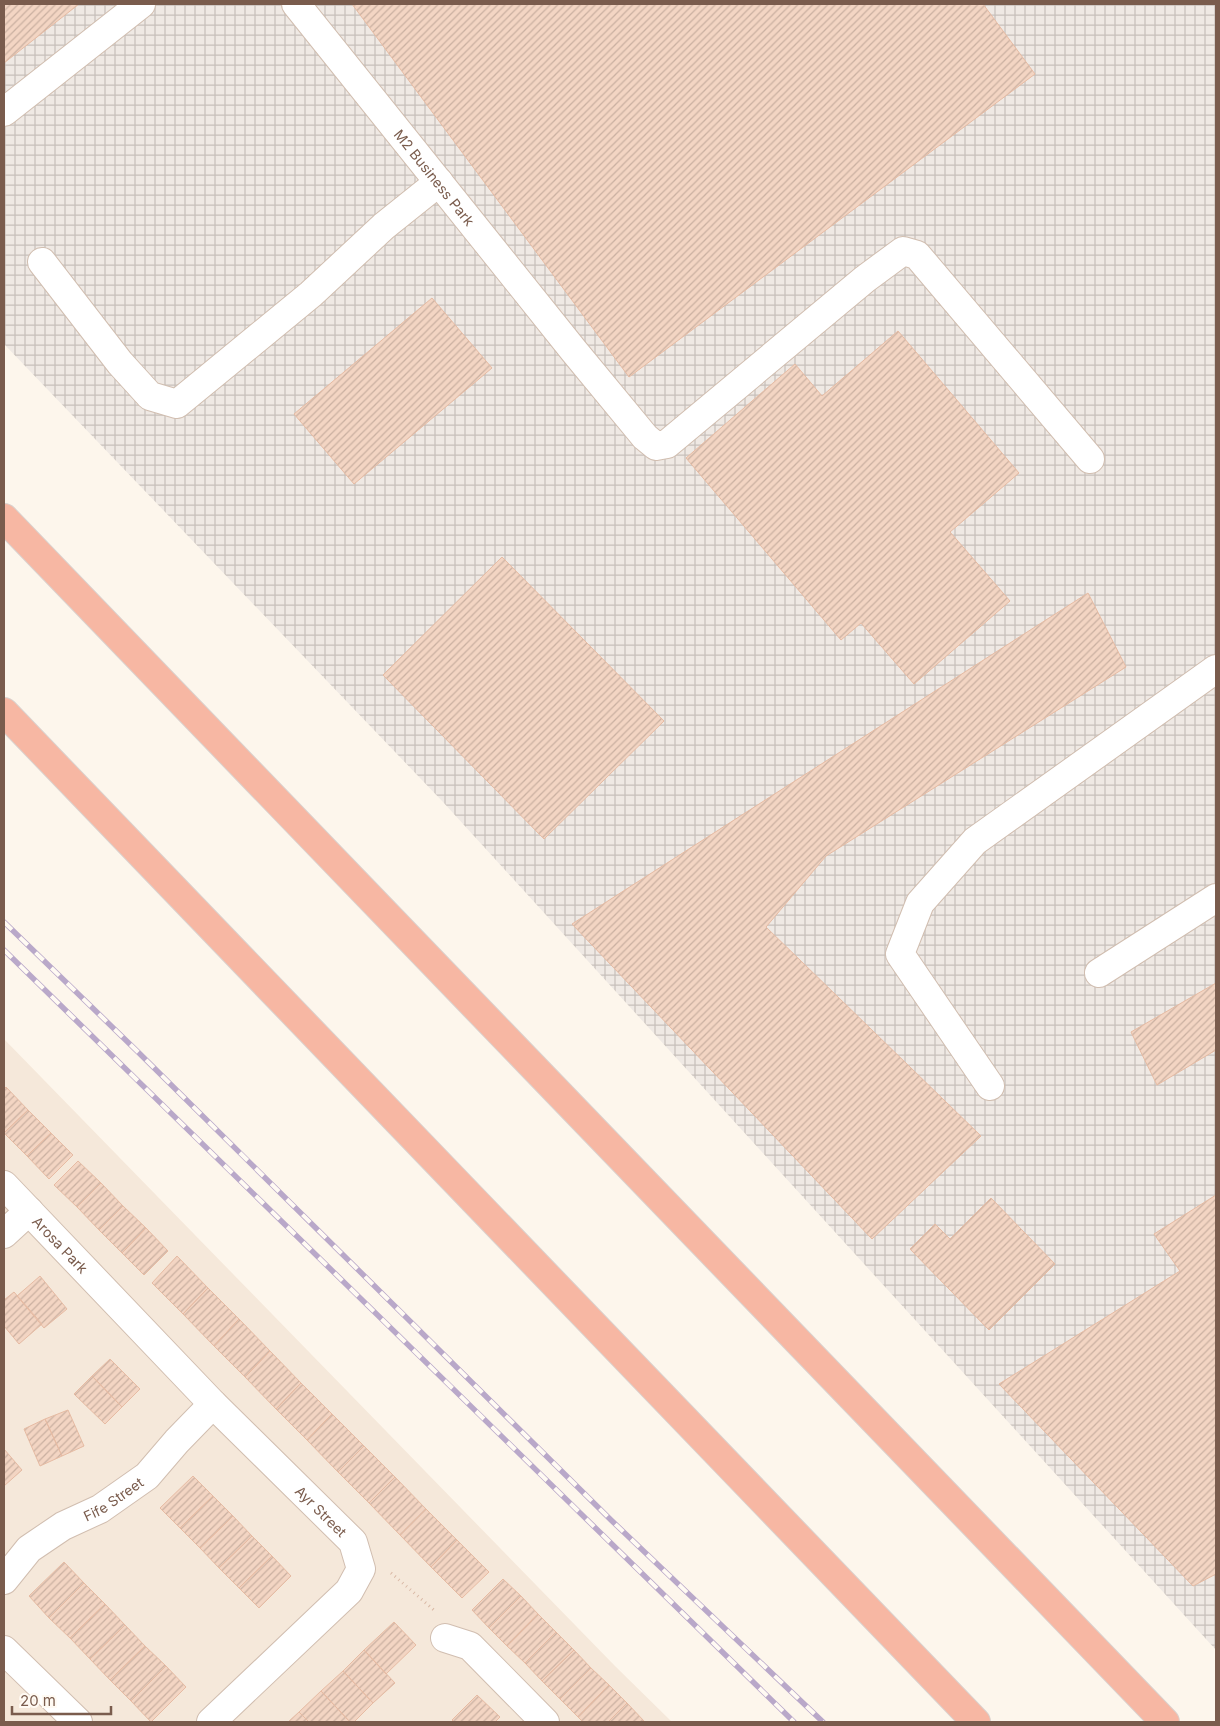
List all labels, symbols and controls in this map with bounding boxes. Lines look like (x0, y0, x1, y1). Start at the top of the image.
street label: M2 Business Park (391, 126, 479, 229)
street label: Arosa Park (29, 1212, 92, 1277)
street label: Fife Street (80, 1473, 147, 1524)
street label: Ayr Street (292, 1482, 351, 1540)
scale bar (12, 1684, 111, 1716)
text: 20 m (20, 1691, 56, 1710)

